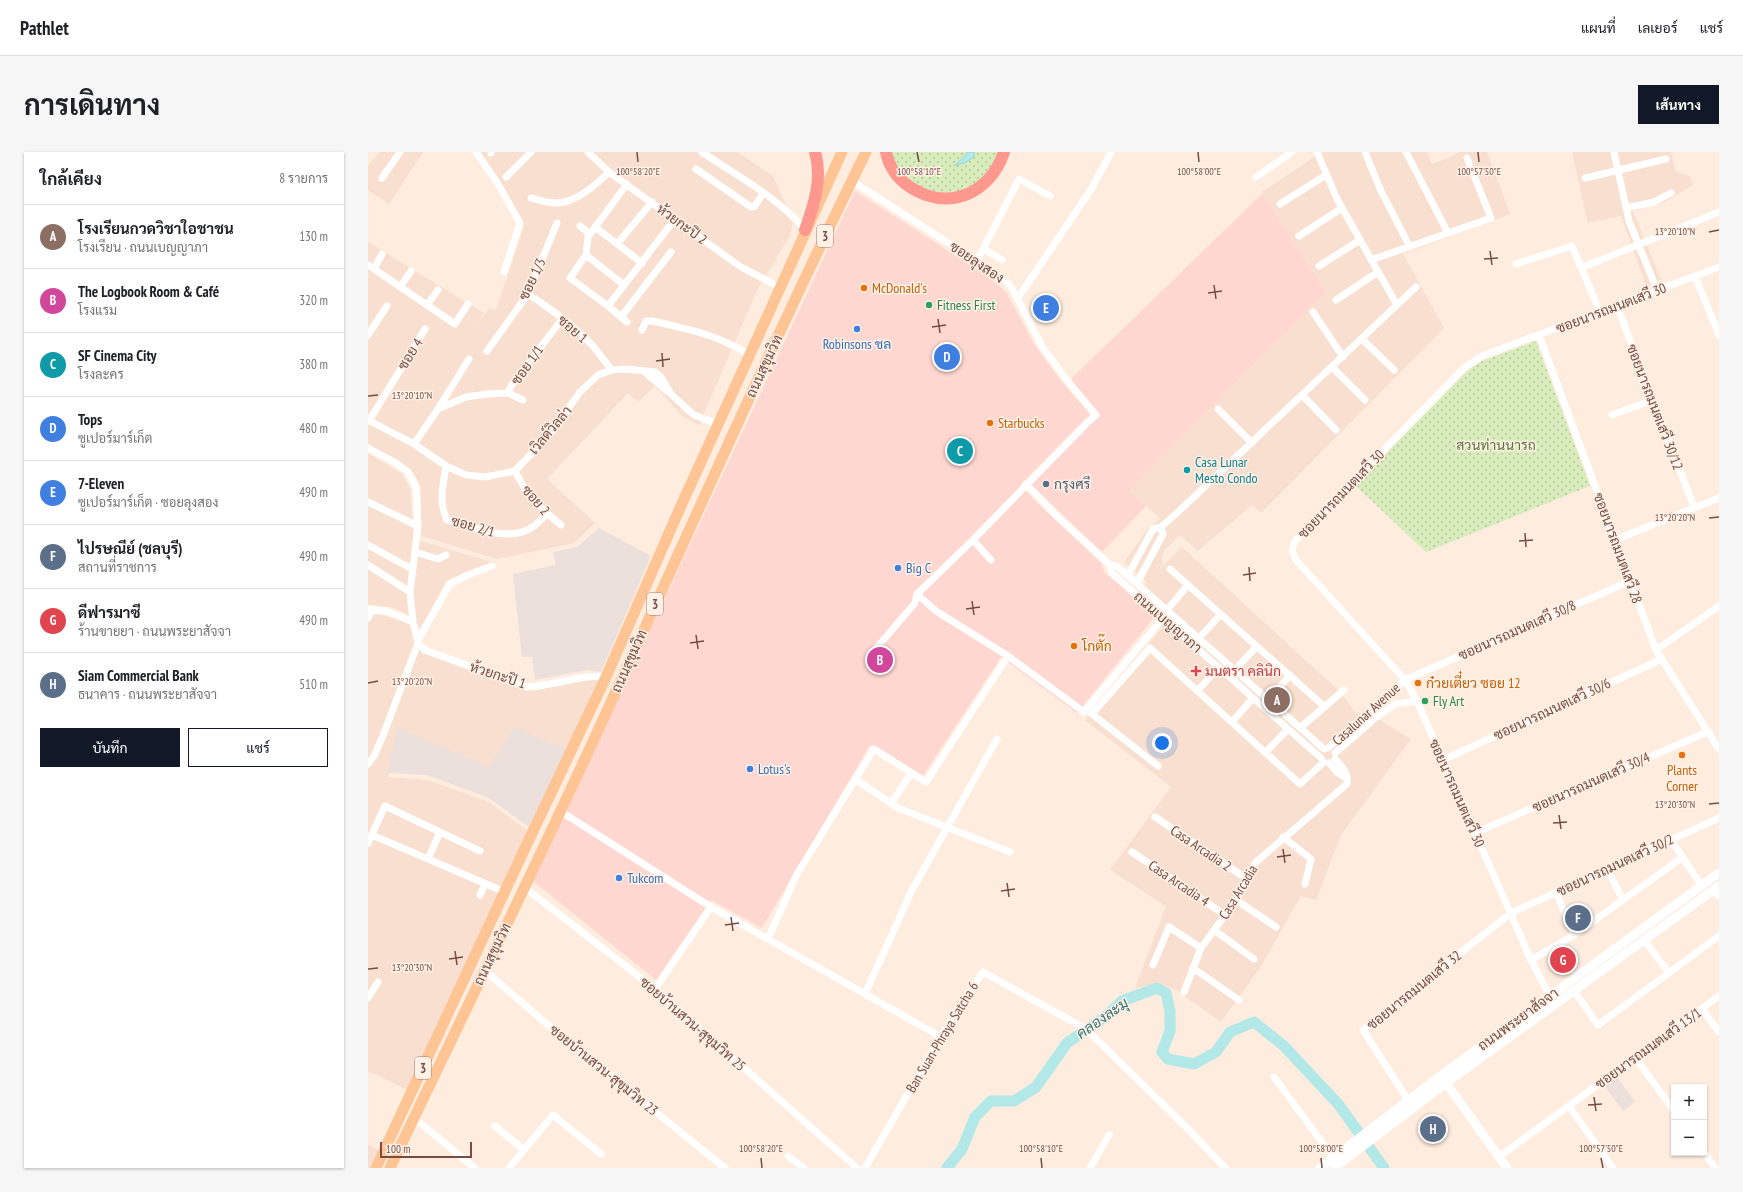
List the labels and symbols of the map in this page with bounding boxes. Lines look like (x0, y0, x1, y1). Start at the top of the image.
text: 100°58'20"E (616, 165, 660, 178)
text: 100°58'10"E (897, 165, 941, 178)
text: 100°58'00"E (1177, 165, 1221, 178)
text: 100°57'50"E (1457, 165, 1501, 178)
street label: ห้วยกะปิ 2 (653, 200, 711, 248)
road number: 3 (817, 225, 833, 247)
text: 13°20'10"N (1655, 225, 1695, 238)
street label: ซอยลุงสอง (946, 237, 1008, 288)
street label: ซอย 1/3 (514, 255, 550, 303)
place label: McDonald's (872, 279, 927, 297)
street label: ซอยนารถมนตเสวี 30 (1553, 279, 1669, 337)
marker: McDonald's (859, 283, 869, 293)
pin: E (1033, 293, 1059, 323)
place label: Fitness First (937, 296, 995, 314)
marker: Fitness First (924, 300, 934, 310)
street label: ซอย 1 (554, 311, 592, 347)
marker: Robinsons ชล (852, 324, 862, 334)
street label: ถนนสุขุมวิท (742, 332, 787, 401)
street label: ซอย 4 (393, 334, 427, 373)
place label: Robinsons ชล (823, 335, 891, 353)
street label: ซอย 1/1 (507, 342, 547, 388)
pin: D (934, 342, 960, 372)
street label: ซอยนารถมนตเสวี 30/12 (1623, 342, 1687, 472)
text: 13°20'10"N (392, 389, 432, 402)
street label: เวิลด์วิลล่า (524, 402, 576, 458)
place label: Starbucks (998, 414, 1045, 432)
marker: Starbucks (985, 418, 995, 428)
pin: C (947, 436, 973, 466)
park label: สวนท่านนารถ (1456, 436, 1536, 454)
street label: ซอยนารถมนตเสวี 30 (1294, 446, 1388, 542)
place label: Casa Lunar Mesto Condo (1195, 453, 1258, 487)
marker: Casa Lunar Mesto Condo (1182, 465, 1192, 475)
place label: กรุงศรี (1054, 475, 1091, 494)
marker: กรุงศรี (1041, 479, 1051, 489)
street label: ซอย 2 (518, 481, 554, 519)
street label: ซอยนารถมนตเสวี 28 (1590, 490, 1646, 606)
street label: ซอย 2/1 (449, 511, 497, 541)
text: 13°20'20"N (1655, 511, 1695, 524)
place label: Big C (906, 559, 932, 577)
marker: Big C (893, 563, 903, 573)
street label: ถนนเบญญาภา (1130, 587, 1206, 657)
road number: 3 (647, 593, 663, 615)
street label: ซอยนารถมนตเสวี 30/8 (1455, 596, 1579, 664)
street label: ถนนสุขุมวิท (607, 627, 652, 696)
place label: โกตั๊ก (1081, 633, 1112, 655)
marker: โกตั๊ก (1069, 641, 1079, 651)
pin: B (867, 645, 893, 675)
street label: ห้วยกะปิ 1 (468, 657, 528, 693)
place label: มนตรา คลินิก (1205, 662, 1281, 680)
marker: มนตรา คลินิก (1190, 665, 1202, 677)
place label: ก๋วยเตี๋ยว ซอย 12 (1426, 671, 1521, 692)
street label: ซอยนารถมนตเสวี 30/6 (1491, 674, 1613, 744)
text: 13°20'20"N (392, 675, 432, 688)
marker: ก๋วยเตี๋ยว ซอย 12 (1413, 678, 1423, 688)
street label: Casalunar Avenue (1328, 679, 1404, 749)
pin: A (1264, 685, 1290, 715)
place label: Fly Art (1433, 692, 1464, 710)
marker: Fly Art (1420, 696, 1430, 706)
your location (1152, 733, 1172, 753)
street label: ซอยนารถมนตเสวี 30 (1425, 736, 1489, 850)
street label: ซอยนารถมนตเสวี 30/4 (1529, 748, 1653, 816)
marker: Plants Corner (1677, 750, 1687, 760)
place label: Lotus's (758, 760, 791, 778)
place label: Plants Corner (1666, 761, 1698, 795)
marker: Lotus's (745, 764, 755, 774)
text: 13°20'30"N (1655, 798, 1695, 811)
street label: Casa Arcadia 2 (1167, 821, 1235, 875)
street label: ซอยนารถมนตเสวี 30/2 (1554, 830, 1676, 900)
street label: Casa Arcadia 4 (1145, 856, 1214, 910)
street label: Casa Arcadia (1215, 861, 1261, 923)
place label: Tukcom (627, 869, 663, 887)
marker: Tukcom (614, 873, 624, 883)
pin: F (1565, 903, 1591, 933)
street label: ถนนสุขุมวิท (469, 920, 516, 989)
pin: G (1550, 945, 1576, 975)
street label: ซอยนารถมนตเสวี 32 (1363, 946, 1465, 1034)
text: 13°20'30"N (392, 961, 432, 974)
street label: ซอยบ้านสวน-สุขุมวิท 25 (636, 973, 750, 1076)
street label: Ban Suan-Phraya Satcha 6 (902, 978, 982, 1096)
street label: ถนนพระยาสัจจา (1474, 984, 1562, 1054)
water label: คลองละมุ (1072, 993, 1133, 1044)
street label: ซอยนารถมนตเสวี 13/1 (1591, 1003, 1705, 1093)
street label: ซอยบ้านสวน-สุขุมวิท 23 (545, 1021, 662, 1120)
road number: 3 (415, 1057, 431, 1079)
pin: H (1420, 1114, 1446, 1144)
scale bar (380, 1140, 472, 1159)
text: 100°58'20"E (739, 1142, 783, 1155)
text: 100°58'10"E (1019, 1142, 1063, 1155)
text: 100°58'00"E (1299, 1142, 1343, 1155)
text: 100°57'50"E (1579, 1142, 1623, 1155)

